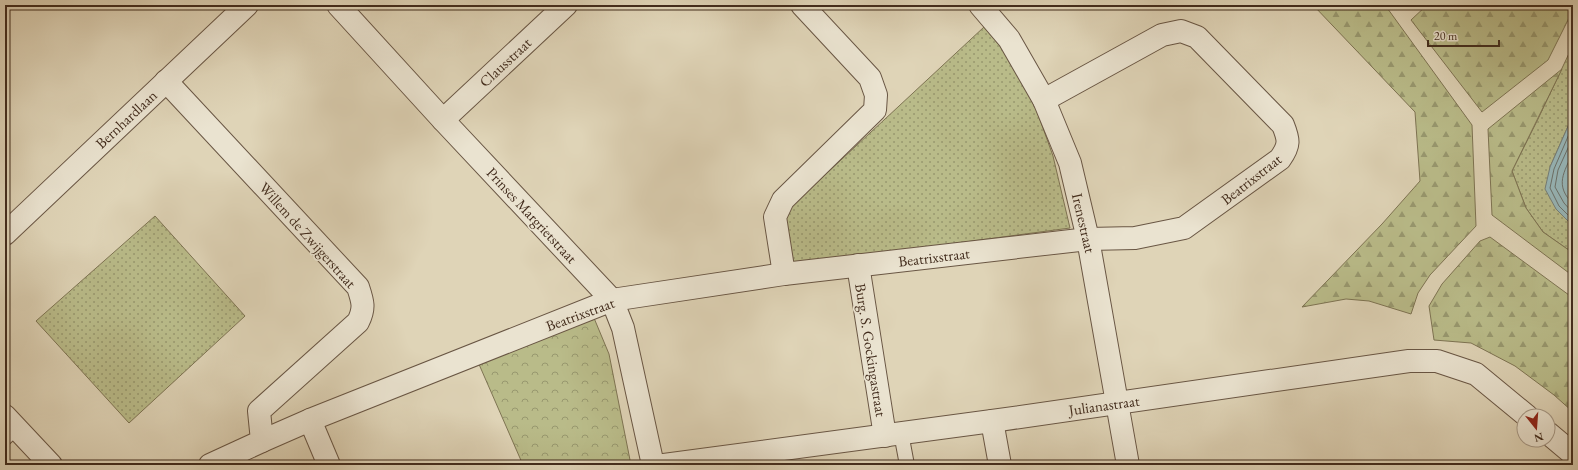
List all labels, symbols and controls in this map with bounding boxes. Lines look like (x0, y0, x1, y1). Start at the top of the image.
scale bar (1428, 22, 1499, 48)
text: 20 m (1434, 28, 1458, 44)
street label: Clausstraat (475, 33, 535, 91)
street label: Bernhardlaan (91, 86, 161, 152)
street label: Beatrixstraat (1217, 149, 1285, 209)
street label: Prinses Margrietstraat (483, 163, 582, 267)
street label: Willem de Zwijgerstraat (255, 178, 361, 292)
street label: Irenestraat (1068, 191, 1100, 255)
street label: Beatrixstraat (897, 243, 971, 271)
street label: Burg. S. Gockingastraat (851, 282, 891, 418)
street label: Beatrixstraat (543, 293, 617, 335)
street label: Julianastraat (1065, 391, 1141, 420)
north arrow (1516, 408, 1556, 448)
text: N (1533, 430, 1545, 446)

